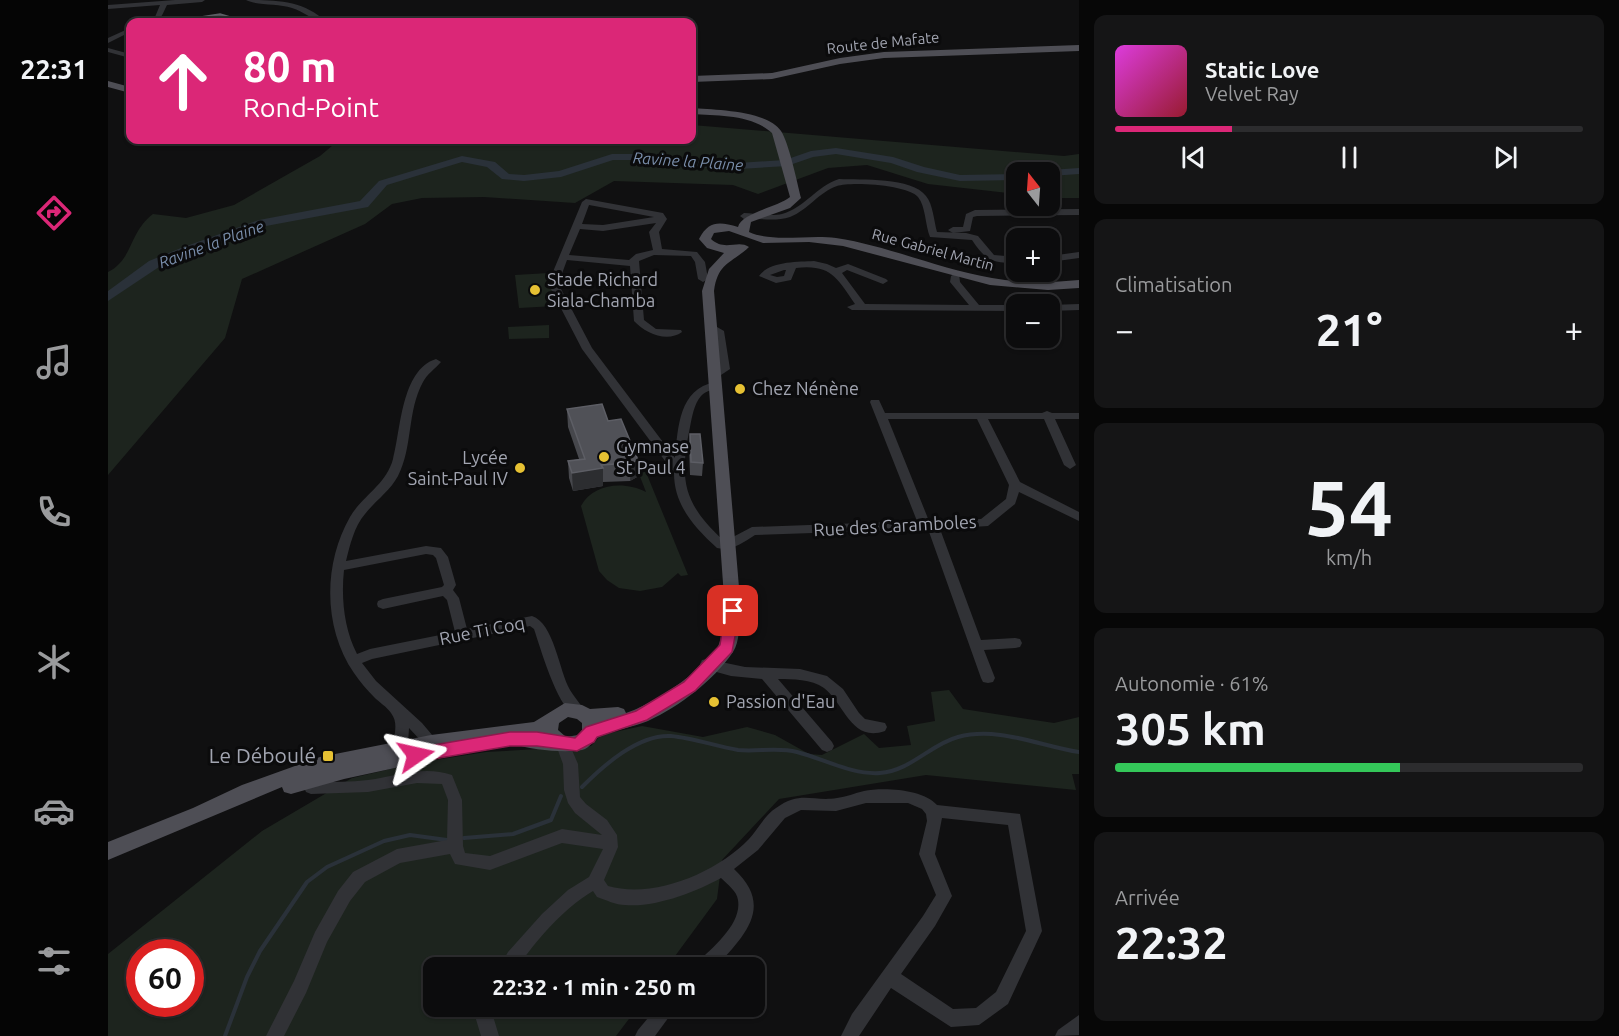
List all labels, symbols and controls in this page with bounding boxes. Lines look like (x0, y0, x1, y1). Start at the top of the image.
street label: Route de Mafate (826, 28, 940, 57)
icon: ahead (144, 42, 222, 120)
text: 80 m (243, 43, 337, 90)
text: 22:31 (20, 54, 88, 84)
text: Static Love (1205, 57, 1320, 82)
text: Velvet Ray (1205, 82, 1299, 105)
text: Rond-Point (243, 92, 379, 122)
icon: previous (1177, 141, 1210, 174)
icon: pause (1333, 141, 1366, 174)
icon: next (1489, 141, 1522, 174)
water label: Ravine la Plaine (632, 148, 744, 174)
north arrow (1006, 162, 1060, 216)
map controls (1006, 162, 1060, 348)
icon: directions (33, 192, 75, 234)
water label: Ravine la Plaine (156, 217, 266, 271)
street label: Rue Gabriel Martin (870, 225, 996, 274)
button: + (1006, 228, 1060, 282)
place label: Stade Richard Siala-Chamba (547, 269, 658, 310)
text: Climatisation (1115, 273, 1232, 296)
marker: Stade Richard Siala-Chamba (528, 283, 542, 297)
button: − (1006, 294, 1060, 348)
text: 21° (1316, 304, 1382, 355)
text: − (1115, 311, 1134, 348)
text: + (1564, 311, 1583, 348)
icon: music (33, 341, 75, 383)
place label: Chez Nénène (752, 378, 859, 398)
marker: Chez Nénène (733, 382, 747, 396)
place label: Gymnase St Paul 4 (616, 436, 689, 477)
place label: Lycée Saint-Paul IV (408, 447, 509, 488)
marker: Gymnase St Paul 4 (597, 450, 611, 464)
marker: Lycée Saint-Paul IV (513, 461, 527, 475)
text: 54 (1305, 463, 1393, 551)
icon: phone (33, 491, 75, 533)
street label: Rue des Caramboles (813, 511, 977, 539)
text: km/h (1326, 546, 1372, 569)
pin (707, 585, 758, 636)
icon: arrive (716, 594, 749, 627)
street label: Rue Ti Coq (437, 612, 526, 648)
icon: climate (33, 641, 75, 683)
text: Autonomie · 61% (1115, 672, 1269, 695)
place label: Passion d'Eau (726, 691, 835, 711)
marker: Passion d'Eau (707, 695, 721, 709)
text: 305 km (1115, 703, 1266, 754)
position arrow (384, 723, 448, 787)
place label: Le Déboulé (209, 743, 316, 767)
marker: Le Déboulé (321, 749, 335, 763)
icon: car (33, 790, 75, 832)
text: Arrivée (1115, 886, 1180, 909)
text: 22:32 (1115, 917, 1228, 968)
speed limit sign: 60 (126, 939, 204, 1017)
icon: filters (33, 940, 75, 982)
text: 22:32 · 1 min · 250 m (492, 974, 696, 999)

